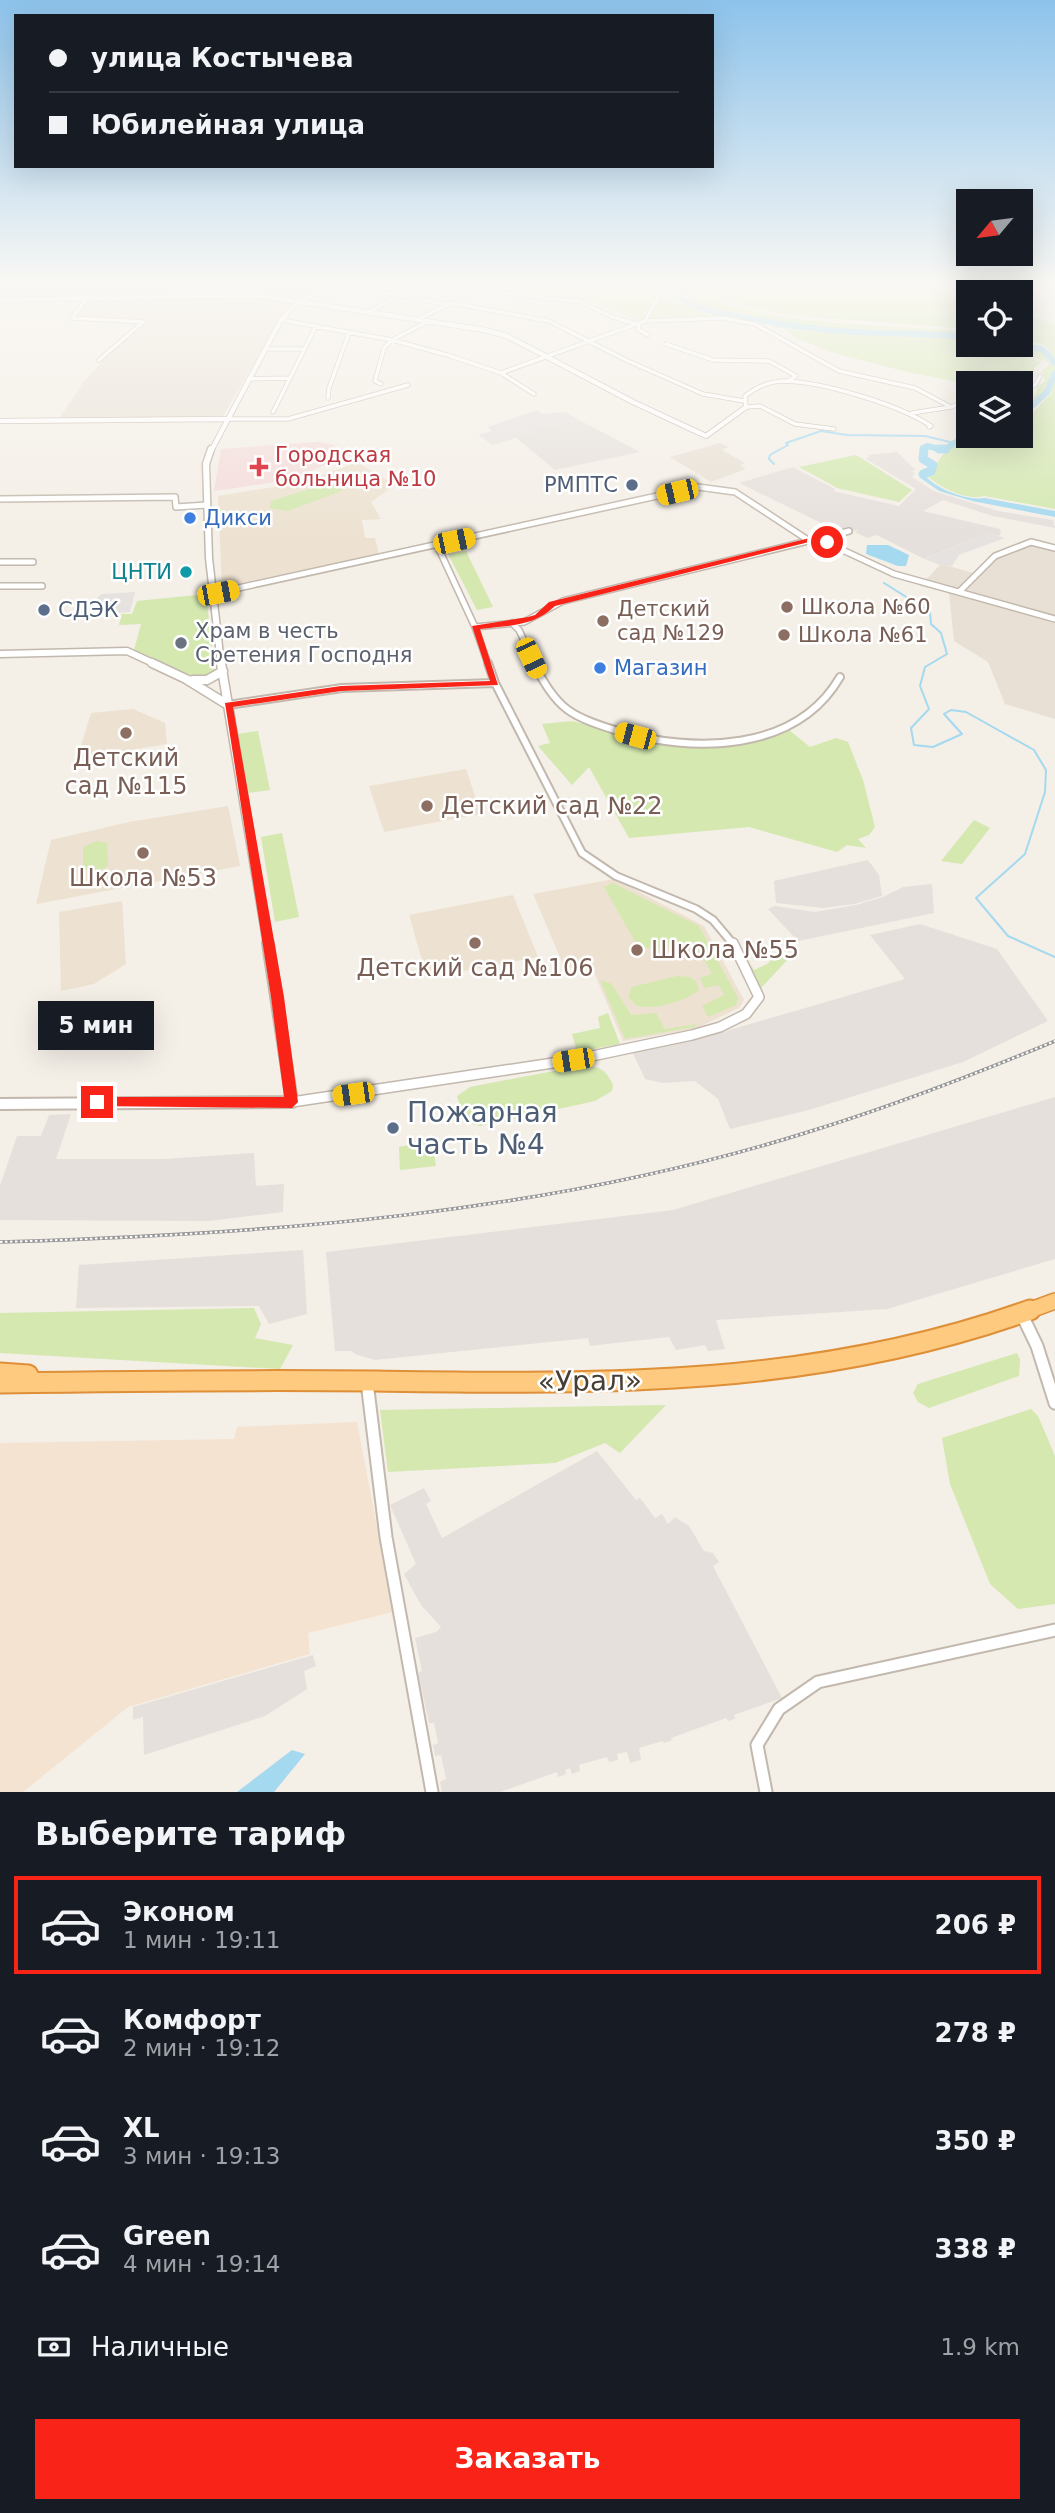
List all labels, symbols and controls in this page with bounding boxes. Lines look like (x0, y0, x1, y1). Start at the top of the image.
text: улица Костычева (91, 43, 354, 73)
text: Юбилейная улица (91, 110, 365, 140)
north arrow (956, 189, 1032, 266)
map controls (956, 189, 1033, 448)
button: locate (956, 280, 1033, 357)
button: layers (956, 371, 1033, 448)
place label: Городская больница №10 (275, 443, 436, 491)
marker: Городская больница №10 (249, 457, 269, 477)
place label: РМПТС (544, 473, 618, 497)
marker: РМПТС (624, 477, 640, 493)
car (655, 477, 700, 507)
place label: Дикси (204, 506, 272, 530)
marker: Дикси (182, 510, 198, 526)
car (432, 526, 477, 556)
route start (811, 526, 843, 558)
place label: ЦНТИ (111, 560, 172, 584)
marker: ЦНТИ (178, 564, 194, 580)
car (196, 579, 241, 607)
place label: Школа №60 (801, 595, 931, 619)
place label: Детский сад №129 (617, 597, 725, 645)
place label: СДЭК (58, 598, 119, 622)
marker: Школа №60 (779, 599, 795, 615)
marker: СДЭК (36, 602, 52, 618)
marker: Детский сад №129 (595, 613, 611, 629)
place label: Храм в честь Сретения Господня (195, 619, 412, 667)
place label: Школа №61 (798, 623, 928, 647)
marker: Школа №61 (776, 627, 792, 643)
marker: Храм в честь Сретения Господня (173, 635, 189, 651)
car (513, 635, 550, 681)
place label: Магазин (614, 656, 707, 680)
marker: Магазин (592, 660, 608, 676)
car (612, 720, 659, 752)
marker: Детский сад №115 (118, 725, 134, 741)
place label: Детский сад №115 (65, 744, 187, 800)
place label: Детский сад №22 (441, 792, 663, 820)
marker: Детский сад №22 (419, 798, 435, 814)
marker: Школа №53 (135, 845, 151, 861)
place label: Школа №53 (69, 864, 217, 892)
marker: Детский сад №106 (467, 935, 483, 951)
place label: Школа №55 (651, 936, 799, 964)
marker: Школа №55 (629, 942, 645, 958)
place label: Детский сад №106 (357, 954, 593, 982)
callout: 5 мин (39, 1000, 155, 1050)
text: 5 мин (59, 1012, 133, 1038)
car (551, 1046, 596, 1074)
car (331, 1081, 376, 1107)
route end (81, 1086, 113, 1118)
place label: Пожарная часть №4 (407, 1096, 558, 1161)
marker: Пожарная часть №4 (385, 1120, 401, 1136)
street label: «Урал» (538, 1364, 642, 1398)
text: Выберите тариф (35, 1815, 346, 1853)
icon: car (39, 1894, 102, 1957)
text: Эконом (123, 1897, 235, 1927)
text: 206 ₽ (935, 1910, 1016, 1940)
text: 1 мин · 19:11 (123, 1927, 281, 1953)
icon: car (39, 2002, 102, 2065)
text: Комфорт (123, 2005, 261, 2035)
text: 278 ₽ (935, 2018, 1016, 2048)
text: 2 мин · 19:12 (123, 2035, 281, 2061)
icon: car (39, 2110, 102, 2173)
text: XL (123, 2113, 160, 2143)
text: 350 ₽ (935, 2126, 1016, 2156)
text: 3 мин · 19:13 (123, 2143, 281, 2169)
icon: car (39, 2218, 102, 2281)
text: Green (123, 2221, 211, 2251)
text: 338 ₽ (935, 2234, 1016, 2264)
text: 4 мин · 19:14 (123, 2251, 281, 2277)
icon: cash (35, 2328, 73, 2366)
text: Наличные (91, 2332, 229, 2362)
text: 1.9 km (940, 2334, 1020, 2360)
button: Заказать (35, 2419, 1020, 2499)

